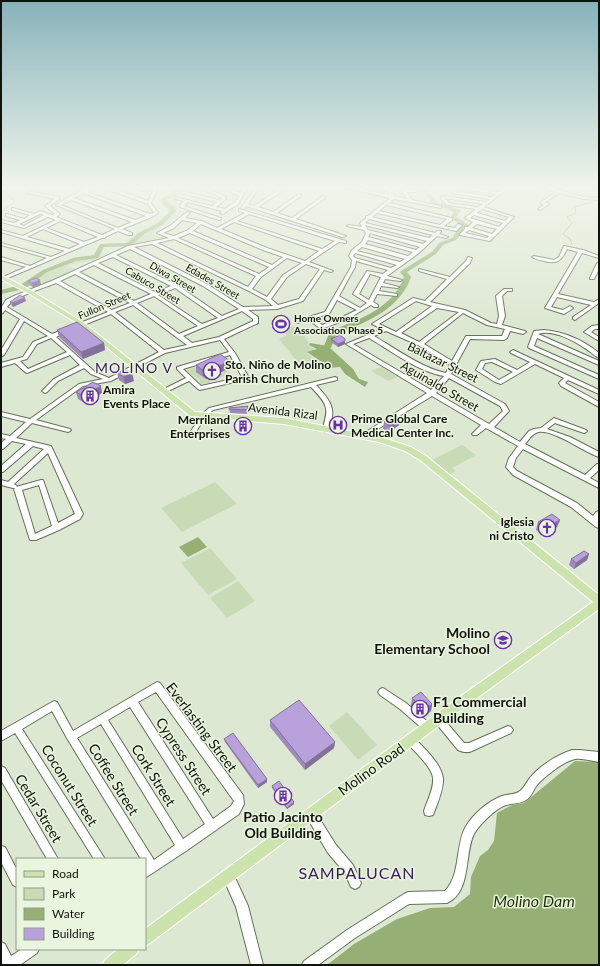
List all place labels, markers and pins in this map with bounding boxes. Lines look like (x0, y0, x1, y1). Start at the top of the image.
place label: Home Owners Association Phase 5 (293, 312, 383, 336)
sports icon: Home Owners Association Phase 5 (271, 314, 291, 334)
place label: Sto. Niño de Molino Parish Church (225, 357, 331, 386)
church icon: Sto. Niño de Molino Parish Church (202, 361, 222, 381)
place label: Amira Events Place (102, 382, 171, 411)
building icon: Amira Events Place (80, 386, 100, 406)
place label: Prime Global Care Medical Center Inc. (351, 411, 454, 440)
place label: Merriland Enterprises (170, 412, 230, 441)
hospital icon: Prime Global Care Medical Center Inc. (328, 415, 348, 435)
building icon: Merriland Enterprises (233, 416, 253, 436)
place label: Iglesia ni Cristo (489, 514, 534, 543)
church icon: Iglesia ni Cristo (537, 518, 557, 538)
place label: Molino Elementary School (374, 624, 490, 657)
school or university icon: Molino Elementary School (493, 630, 513, 650)
place label: F1 Commercial Building (433, 693, 526, 726)
building icon: F1 Commercial Building (410, 699, 430, 719)
building icon: Patio Jacinto Old Building (273, 786, 293, 806)
place label: Patio Jacinto Old Building (243, 808, 323, 841)

